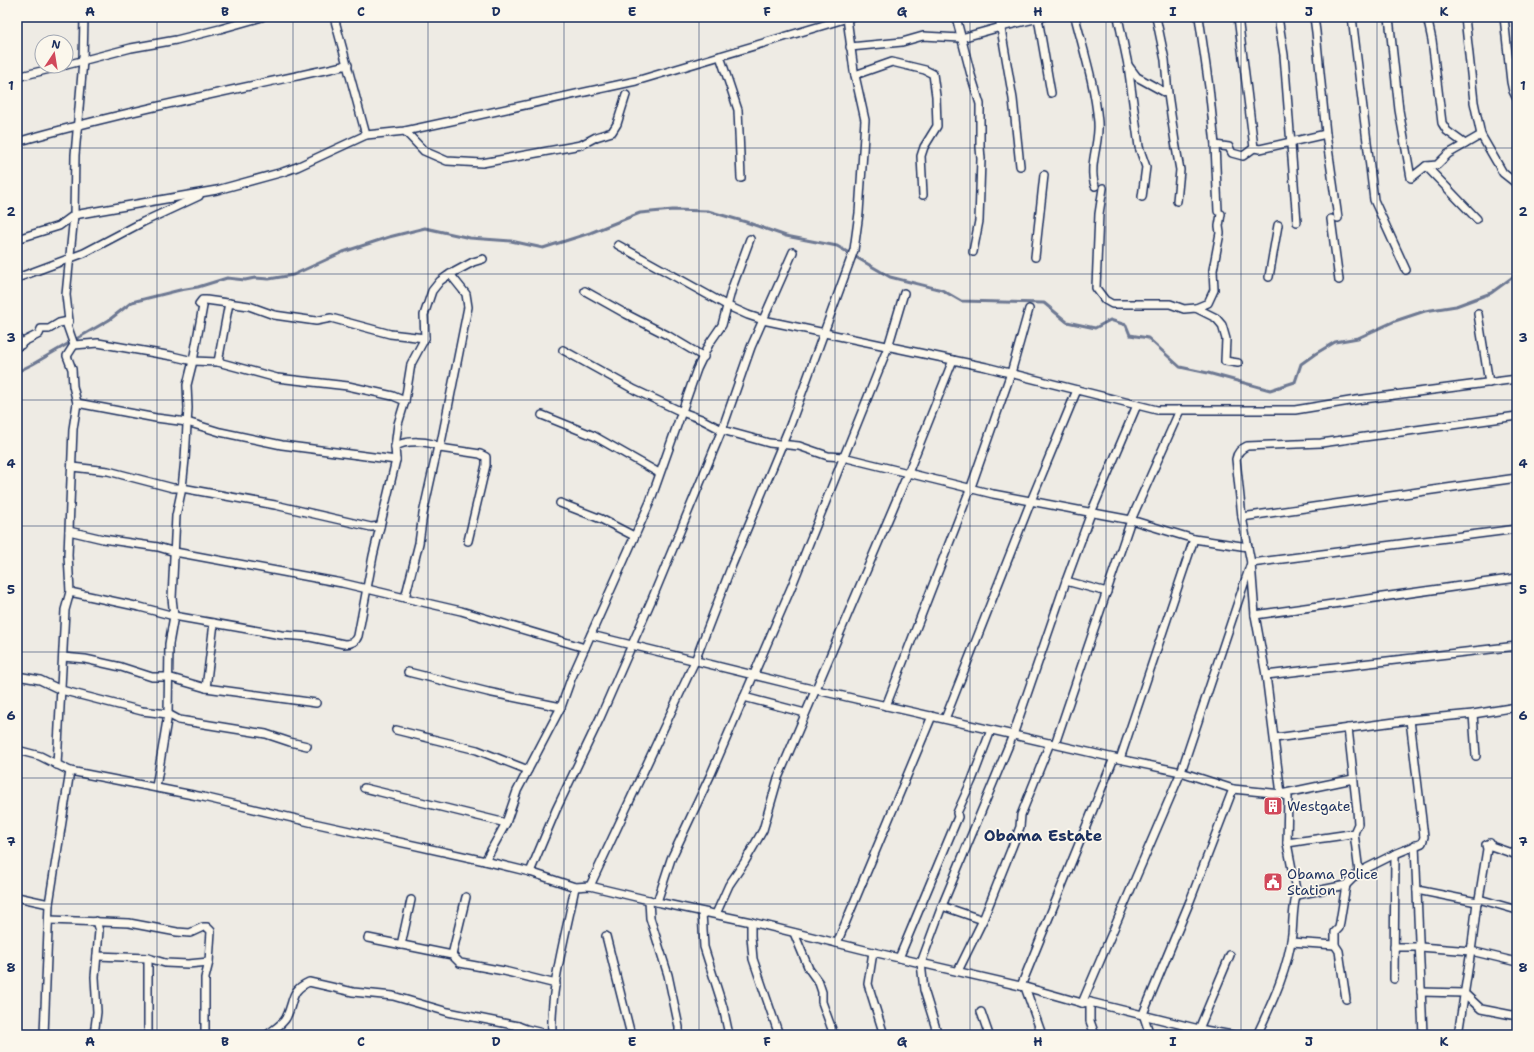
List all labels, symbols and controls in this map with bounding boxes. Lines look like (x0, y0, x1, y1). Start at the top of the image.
text: A (85, 3, 95, 20)
text: B (221, 3, 229, 20)
text: C (357, 3, 365, 20)
text: D (491, 3, 501, 20)
text: E (628, 3, 637, 20)
text: F (763, 3, 771, 20)
text: G (897, 3, 908, 20)
text: H (1033, 3, 1043, 20)
text: I (1169, 3, 1177, 20)
text: J (1305, 3, 1313, 20)
text: K (1440, 3, 1449, 20)
north arrow (34, 34, 74, 74)
text: N (50, 36, 62, 53)
text: 1 (8, 77, 14, 94)
text: 1 (1520, 77, 1526, 94)
text: 2 (6, 203, 16, 220)
text: 2 (1518, 203, 1528, 220)
text: 3 (6, 329, 16, 346)
text: 3 (1518, 329, 1528, 346)
text: 4 (6, 455, 16, 472)
text: 4 (1518, 455, 1528, 472)
text: 5 (7, 581, 15, 598)
text: 5 (1519, 581, 1527, 598)
text: 6 (6, 707, 16, 724)
text: 6 (1518, 707, 1528, 724)
building icon: Westgate (1262, 795, 1284, 817)
place label: Westgate (1287, 797, 1351, 815)
district label: Obama Estate (984, 825, 1103, 846)
text: 7 (6, 833, 16, 850)
text: 7 (1518, 833, 1528, 850)
place label: Obama Police Station (1287, 865, 1378, 899)
public building icon: Obama Police Station (1262, 871, 1284, 893)
text: 8 (6, 959, 16, 976)
text: 8 (1518, 959, 1528, 976)
text: A (85, 1033, 95, 1050)
text: B (221, 1033, 229, 1050)
text: C (357, 1033, 365, 1050)
text: D (491, 1033, 501, 1050)
text: E (628, 1033, 637, 1050)
text: F (763, 1033, 771, 1050)
text: G (897, 1033, 908, 1050)
text: H (1033, 1033, 1043, 1050)
text: I (1169, 1033, 1177, 1050)
text: J (1305, 1033, 1313, 1050)
text: K (1440, 1033, 1449, 1050)

